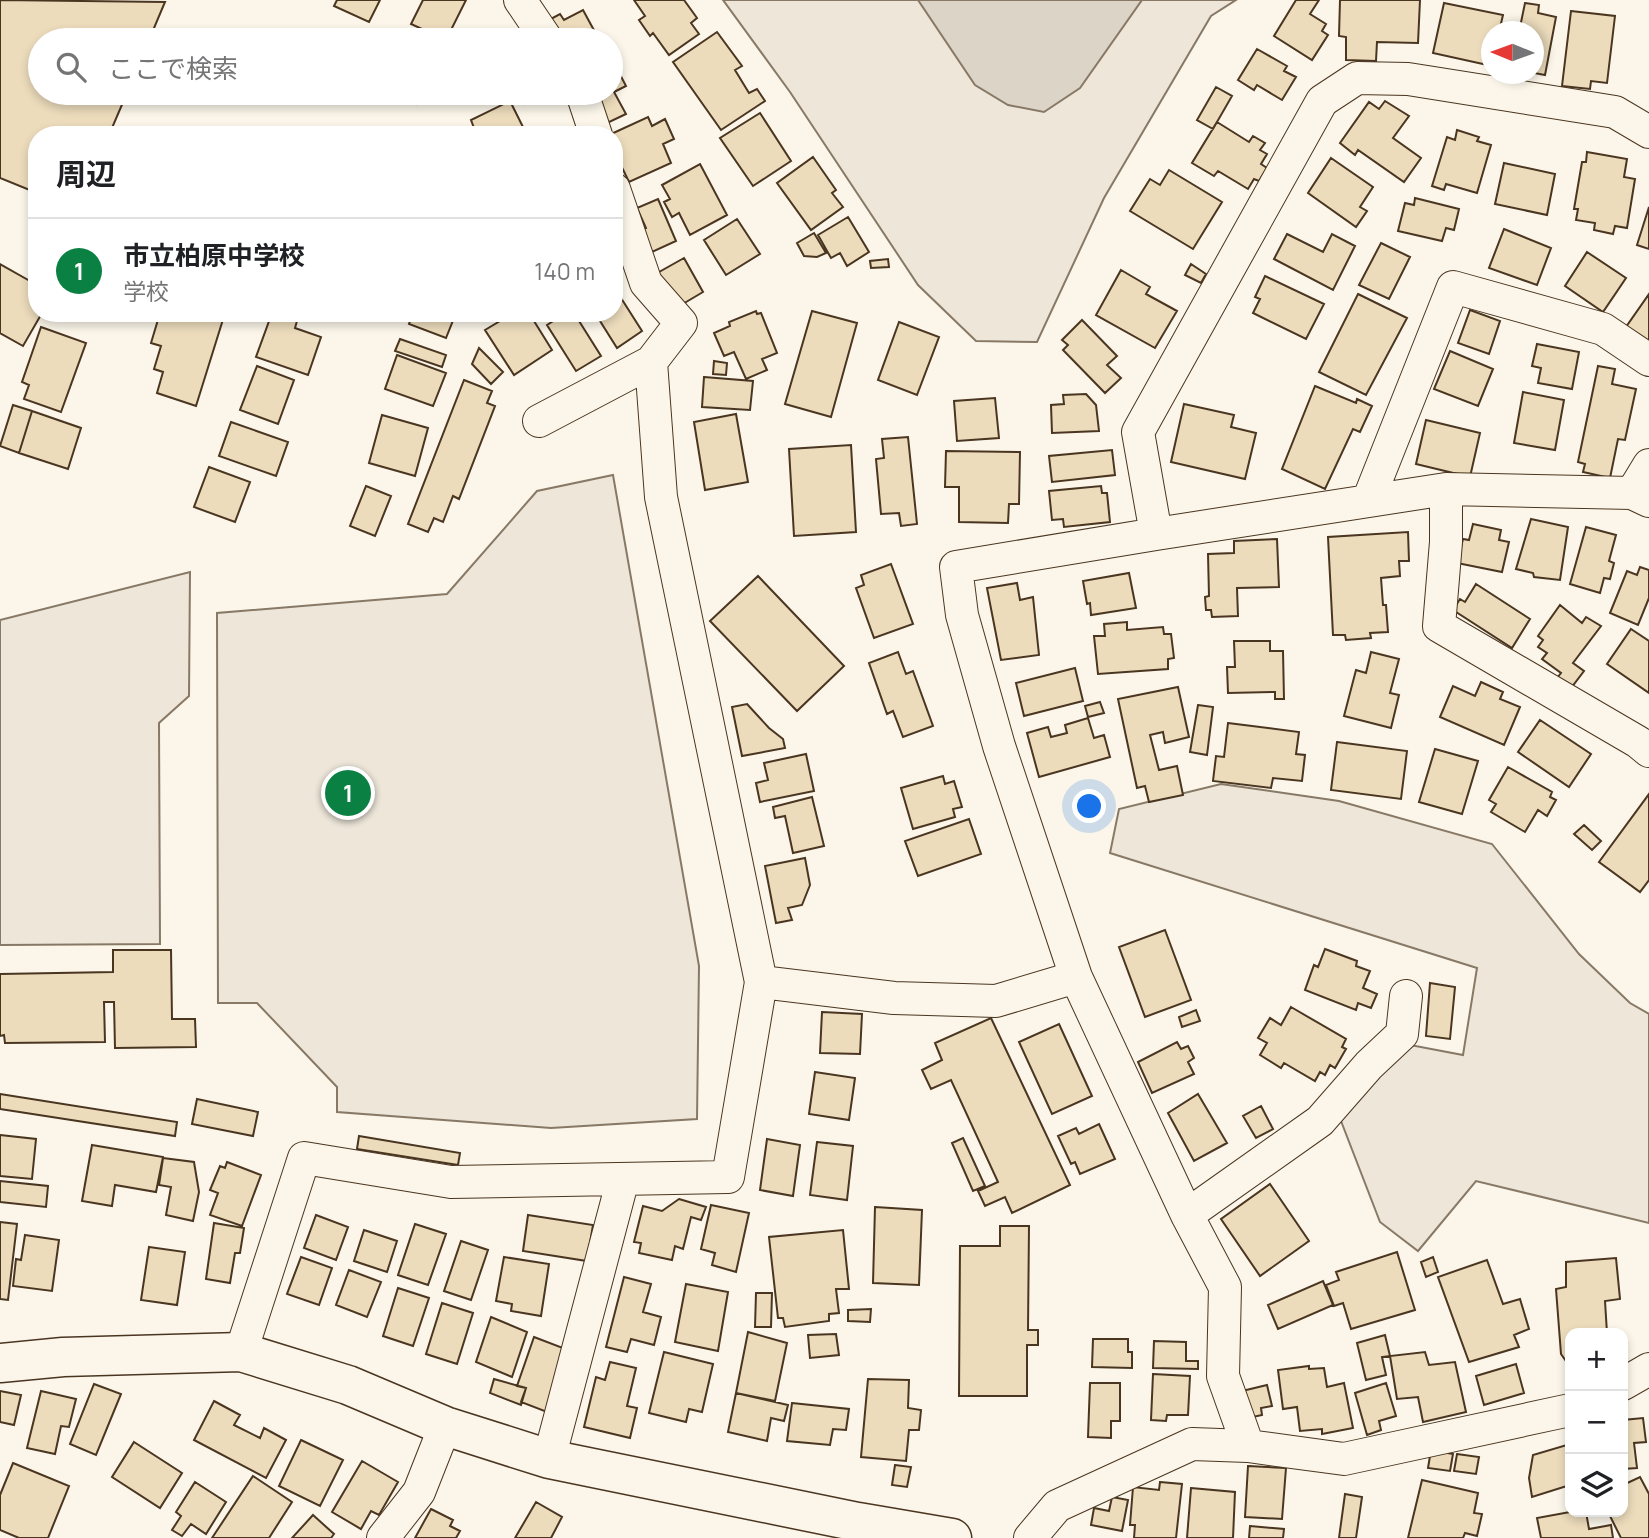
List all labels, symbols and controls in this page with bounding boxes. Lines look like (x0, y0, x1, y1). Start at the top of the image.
north arrow (1481, 21, 1544, 84)
search box (28, 28, 623, 105)
icon: search (52, 48, 90, 86)
text: ここで検索 (108, 50, 238, 86)
text: 周辺 (56, 153, 116, 194)
text: 市立柏原中学校 (123, 237, 305, 273)
text: 1 (74, 255, 84, 287)
text: 140 m (534, 255, 595, 287)
text: 学校 (123, 275, 169, 307)
pin: 1 (325, 767, 371, 819)
your location (1072, 789, 1106, 823)
map controls (1565, 1328, 1628, 1517)
button: + (1565, 1328, 1628, 1391)
button: − (1565, 1391, 1628, 1454)
button: layers (1565, 1454, 1628, 1517)

